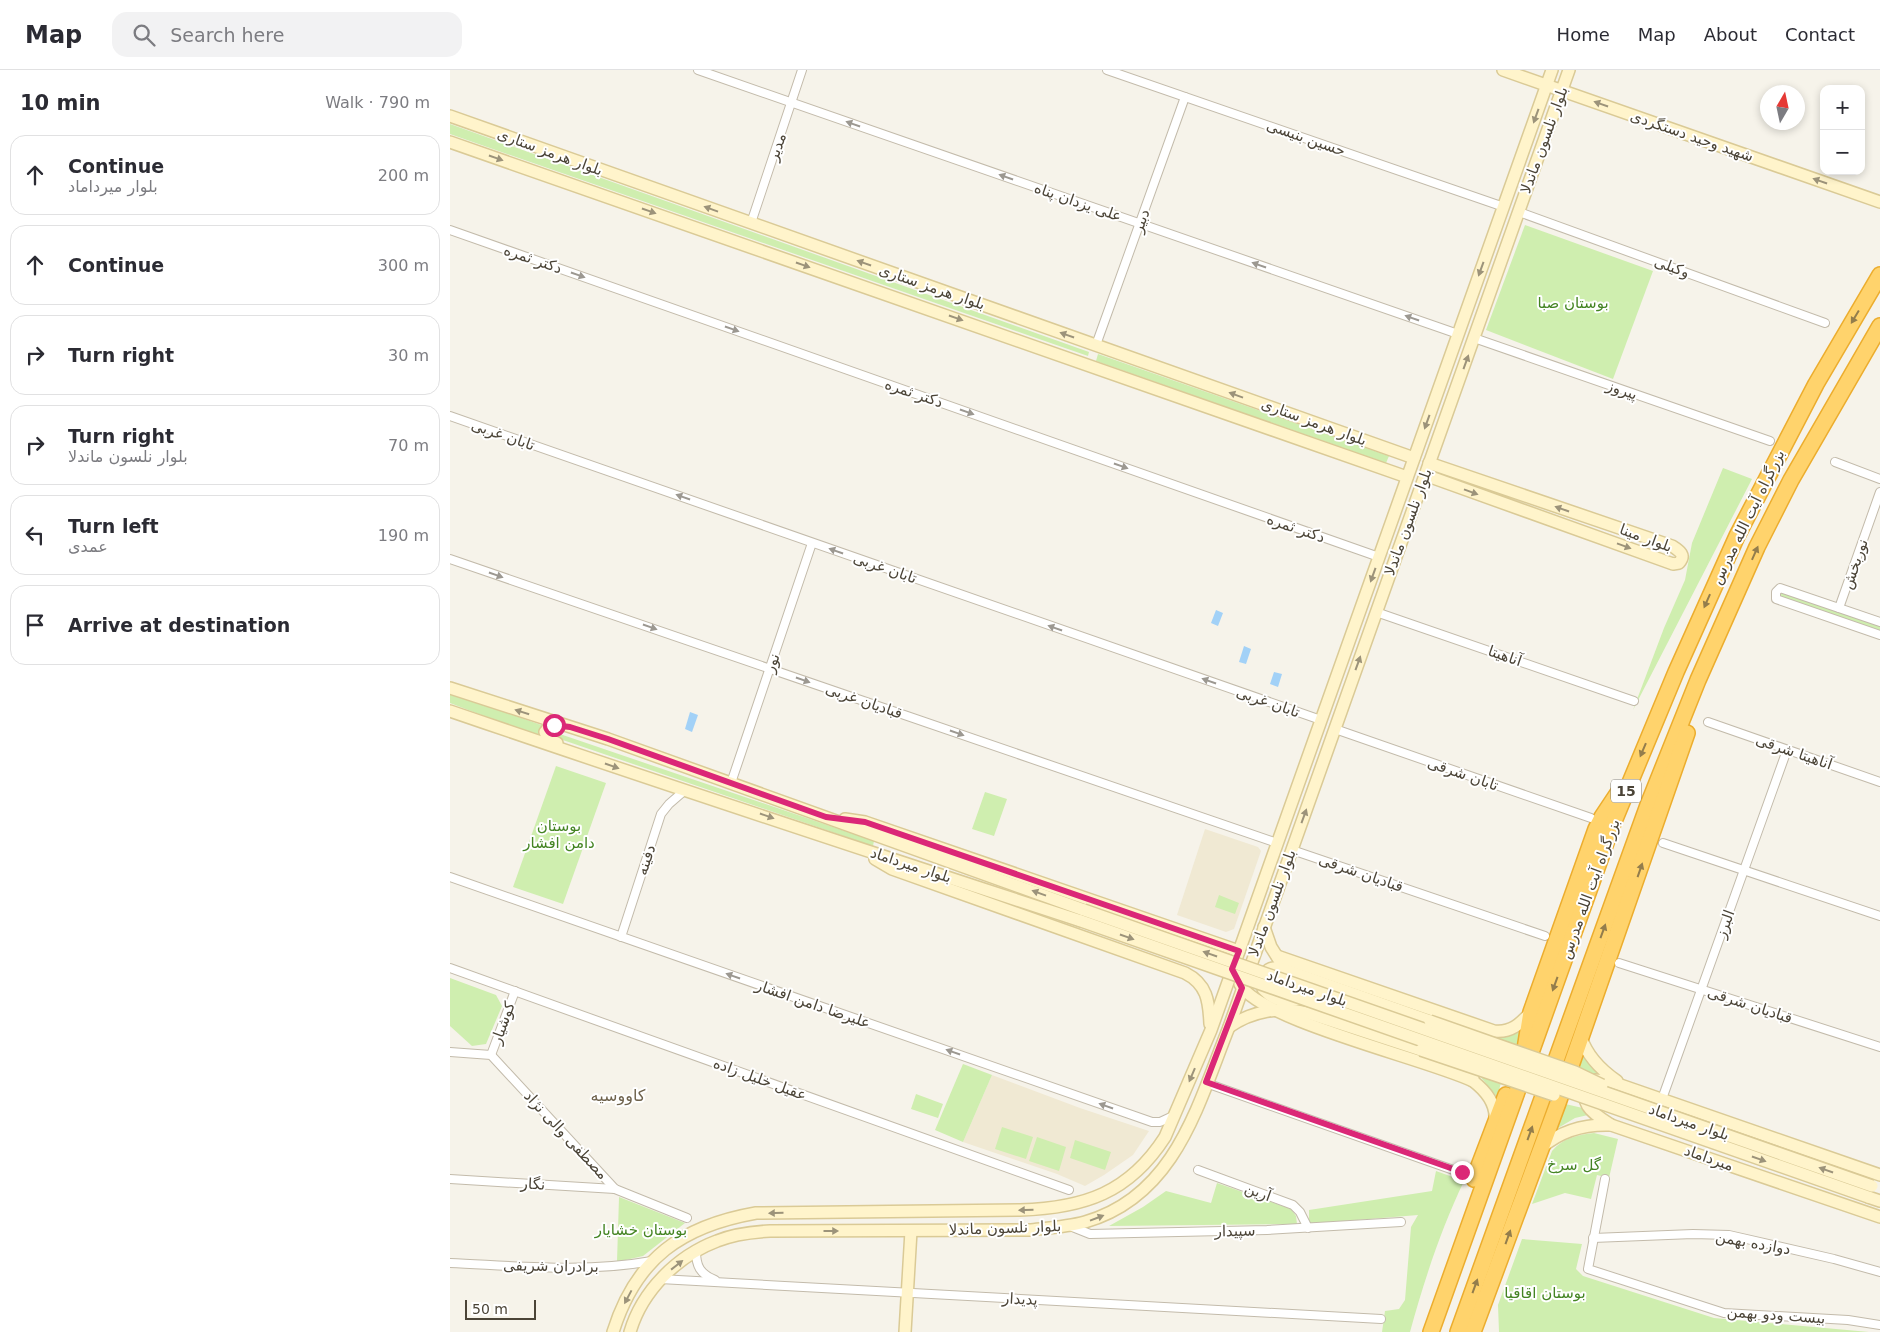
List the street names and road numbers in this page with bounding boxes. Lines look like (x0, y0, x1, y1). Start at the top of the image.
street label: بلوار نلسون ماندلا (1516, 84, 1572, 196)
street label: شهید وحید دستگردی (1628, 106, 1756, 166)
street label: حسین بنیسی (1264, 116, 1348, 160)
street label: بلوار هرمز ستاری (495, 125, 605, 179)
street label: مدیر (764, 131, 790, 164)
street label: علی یزدان پناه (1032, 179, 1124, 226)
street label: دبیر (1128, 207, 1154, 236)
street label: دکتر ثمره (502, 241, 564, 277)
street label: وكيلی (1652, 252, 1692, 282)
street label: بلوار هرمز ستاری (877, 260, 987, 314)
street label: دکتر ثمره (883, 375, 945, 411)
street label: پیروز (1603, 376, 1640, 405)
street label: بلوار هرمز ستاری (1259, 395, 1369, 449)
street label: تابان غربی (469, 416, 537, 454)
street label: بزرگراه آیت الله مدرس (1708, 447, 1788, 587)
street label: بلوار نلسون ماندلا (1380, 466, 1436, 578)
street label: دکتر ثمره (1265, 510, 1327, 546)
street label: بلوار مینا (1617, 520, 1675, 556)
street label: نوربخش (1838, 536, 1872, 592)
street label: تابان غربی (851, 549, 919, 587)
street label: آناهیتا (1486, 642, 1525, 670)
street label: نور (760, 651, 784, 676)
street label: قبادیان غربی (823, 679, 905, 723)
street label: تابان غربی (1234, 683, 1302, 721)
street label: آناهیتا شرقی (1753, 731, 1835, 774)
street label: تابان شرقی (1425, 753, 1501, 795)
road number: 15 (1611, 779, 1641, 802)
street label: بزرگراه آیت الله مدرس (1556, 817, 1624, 961)
street label: دفینه (633, 842, 659, 878)
street label: بلوار میرداماد (868, 843, 954, 887)
street label: بلوار نلسون ماندلا (1244, 847, 1300, 959)
street label: قبادیان شرقی (1316, 850, 1406, 896)
street label: البرز (1711, 907, 1738, 942)
street label: بلوار میرداماد (1264, 966, 1350, 1010)
street label: علیرضا دامن افشار (752, 976, 873, 1032)
street label: قبادیان شرقی (1705, 983, 1795, 1027)
street label: کوشیار (487, 999, 519, 1048)
street label: عقیل خلیل زاده (711, 1054, 809, 1104)
street label: مصطفی والی نژاد (520, 1087, 612, 1183)
street label: بلوار میرداماد (1646, 1100, 1732, 1144)
street label: میرداماد (1682, 1141, 1736, 1175)
street label: نگار (519, 1174, 546, 1194)
street label: آرین (1242, 1179, 1275, 1205)
street label: بلوار نلسون ماندلا (949, 1217, 1061, 1239)
street label: سپیدار (1213, 1222, 1256, 1241)
street label: دوازده بهمن (1714, 1228, 1792, 1258)
street label: برادران شریفی (503, 1256, 599, 1276)
street label: پدیدار (1001, 1289, 1038, 1310)
street label: بیست ودو بهمن (1726, 1303, 1826, 1327)

